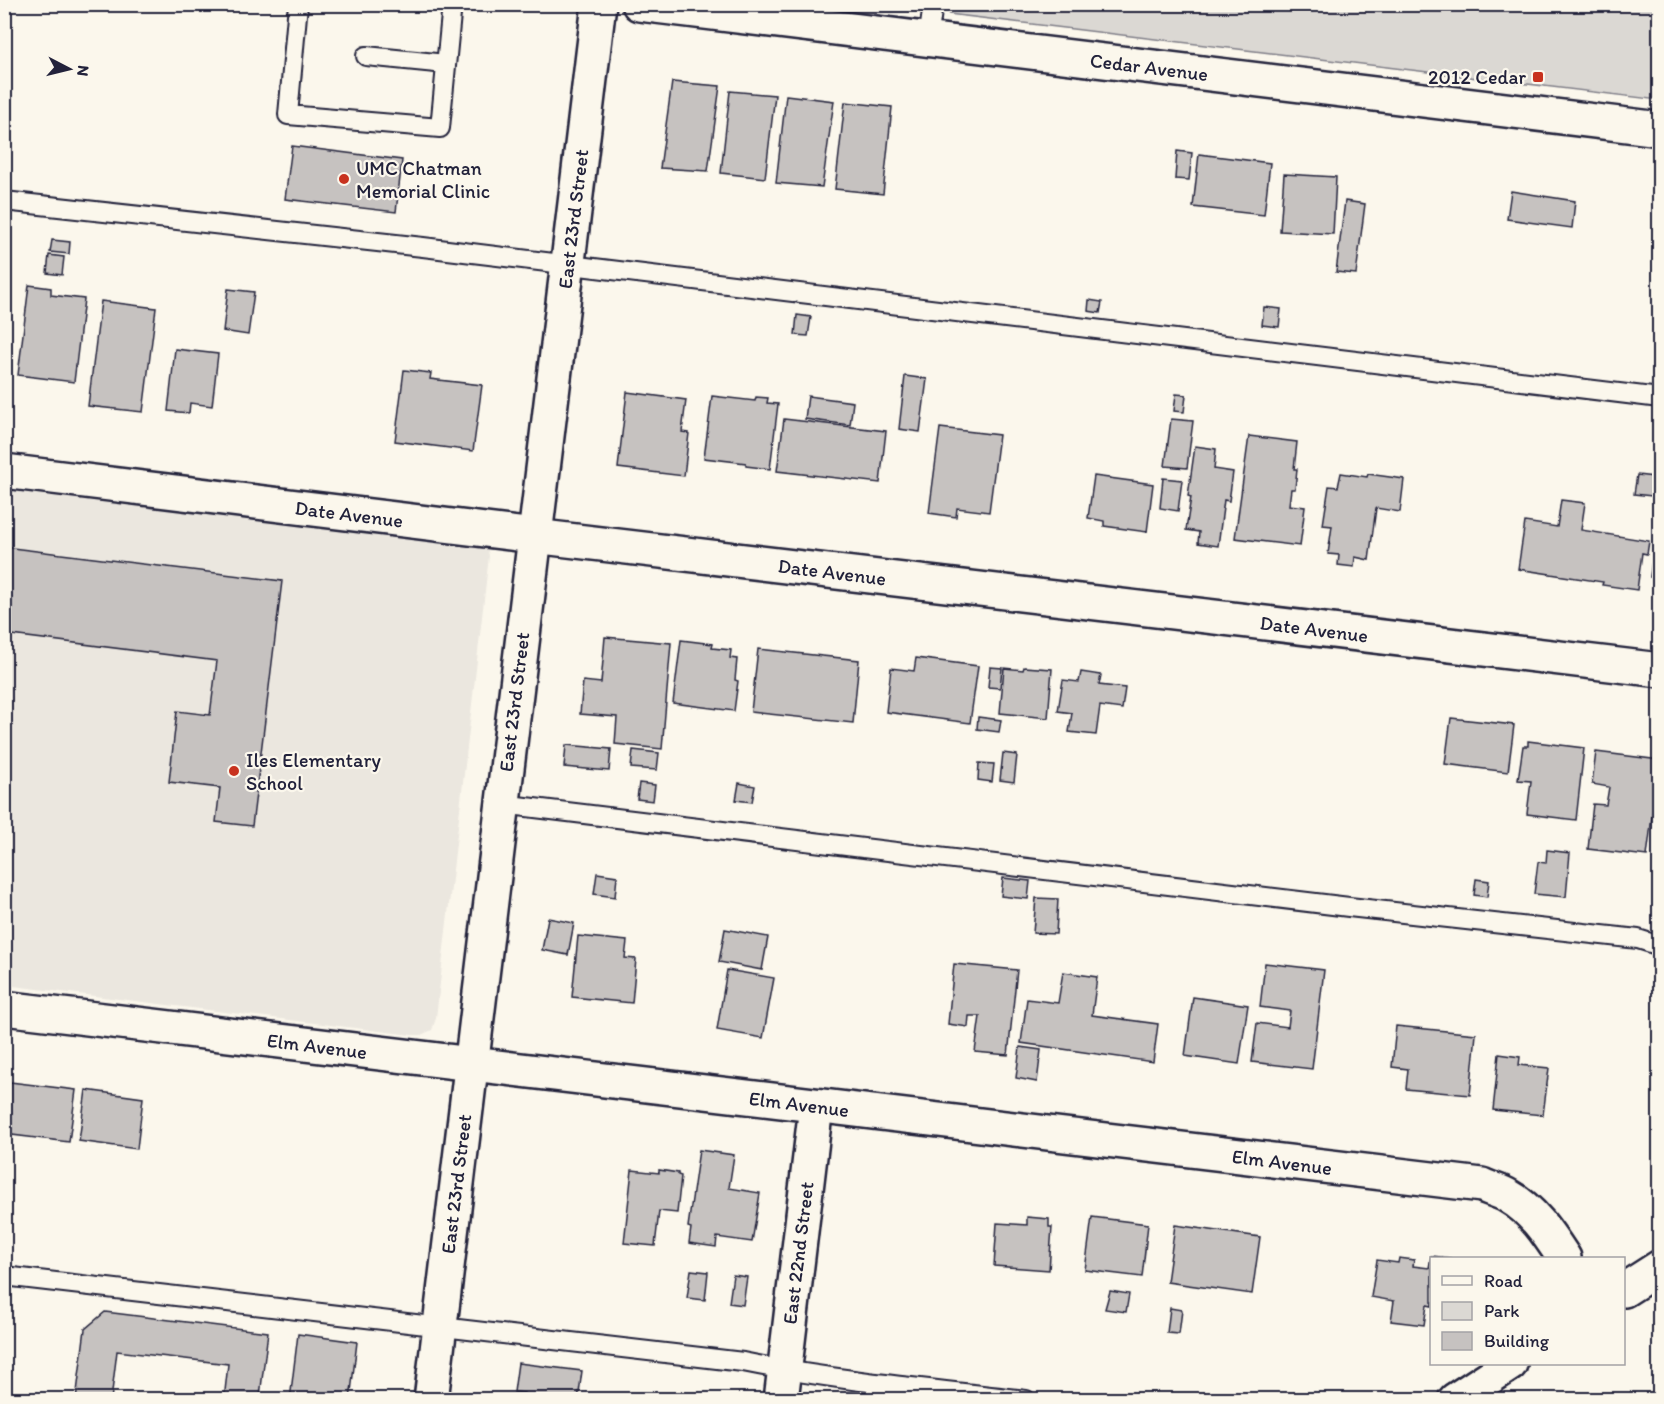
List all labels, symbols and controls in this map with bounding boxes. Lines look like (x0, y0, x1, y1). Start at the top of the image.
north arrow (39, 39, 99, 99)
street label: Cedar Avenue (1089, 48, 1209, 86)
text: N (73, 64, 93, 77)
place label: 2012 Cedar (1428, 65, 1526, 89)
marker: 2012 Cedar (1531, 70, 1545, 84)
street label: East 23rd Street (553, 148, 593, 290)
place label: UMC Chatman Memorial Clinic (356, 156, 490, 203)
marker: UMC Chatman Memorial Clinic (337, 172, 351, 186)
street label: Date Avenue (294, 495, 404, 533)
street label: Date Avenue (777, 553, 887, 591)
street label: Date Avenue (1259, 610, 1369, 648)
street label: East 23rd Street (494, 631, 534, 773)
place label: Iles Elementary School (246, 748, 381, 795)
marker: Iles Elementary School (227, 764, 241, 778)
street label: Elm Avenue (266, 1028, 368, 1064)
street label: Elm Avenue (748, 1086, 850, 1122)
street label: East 23rd Street (436, 1113, 476, 1255)
street label: Elm Avenue (1231, 1144, 1333, 1180)
street label: East 22nd Street (777, 1180, 819, 1326)
legend (1430, 1257, 1625, 1365)
text: Road (1484, 1270, 1523, 1292)
text: Park (1484, 1300, 1519, 1322)
text: Building (1484, 1330, 1550, 1352)

